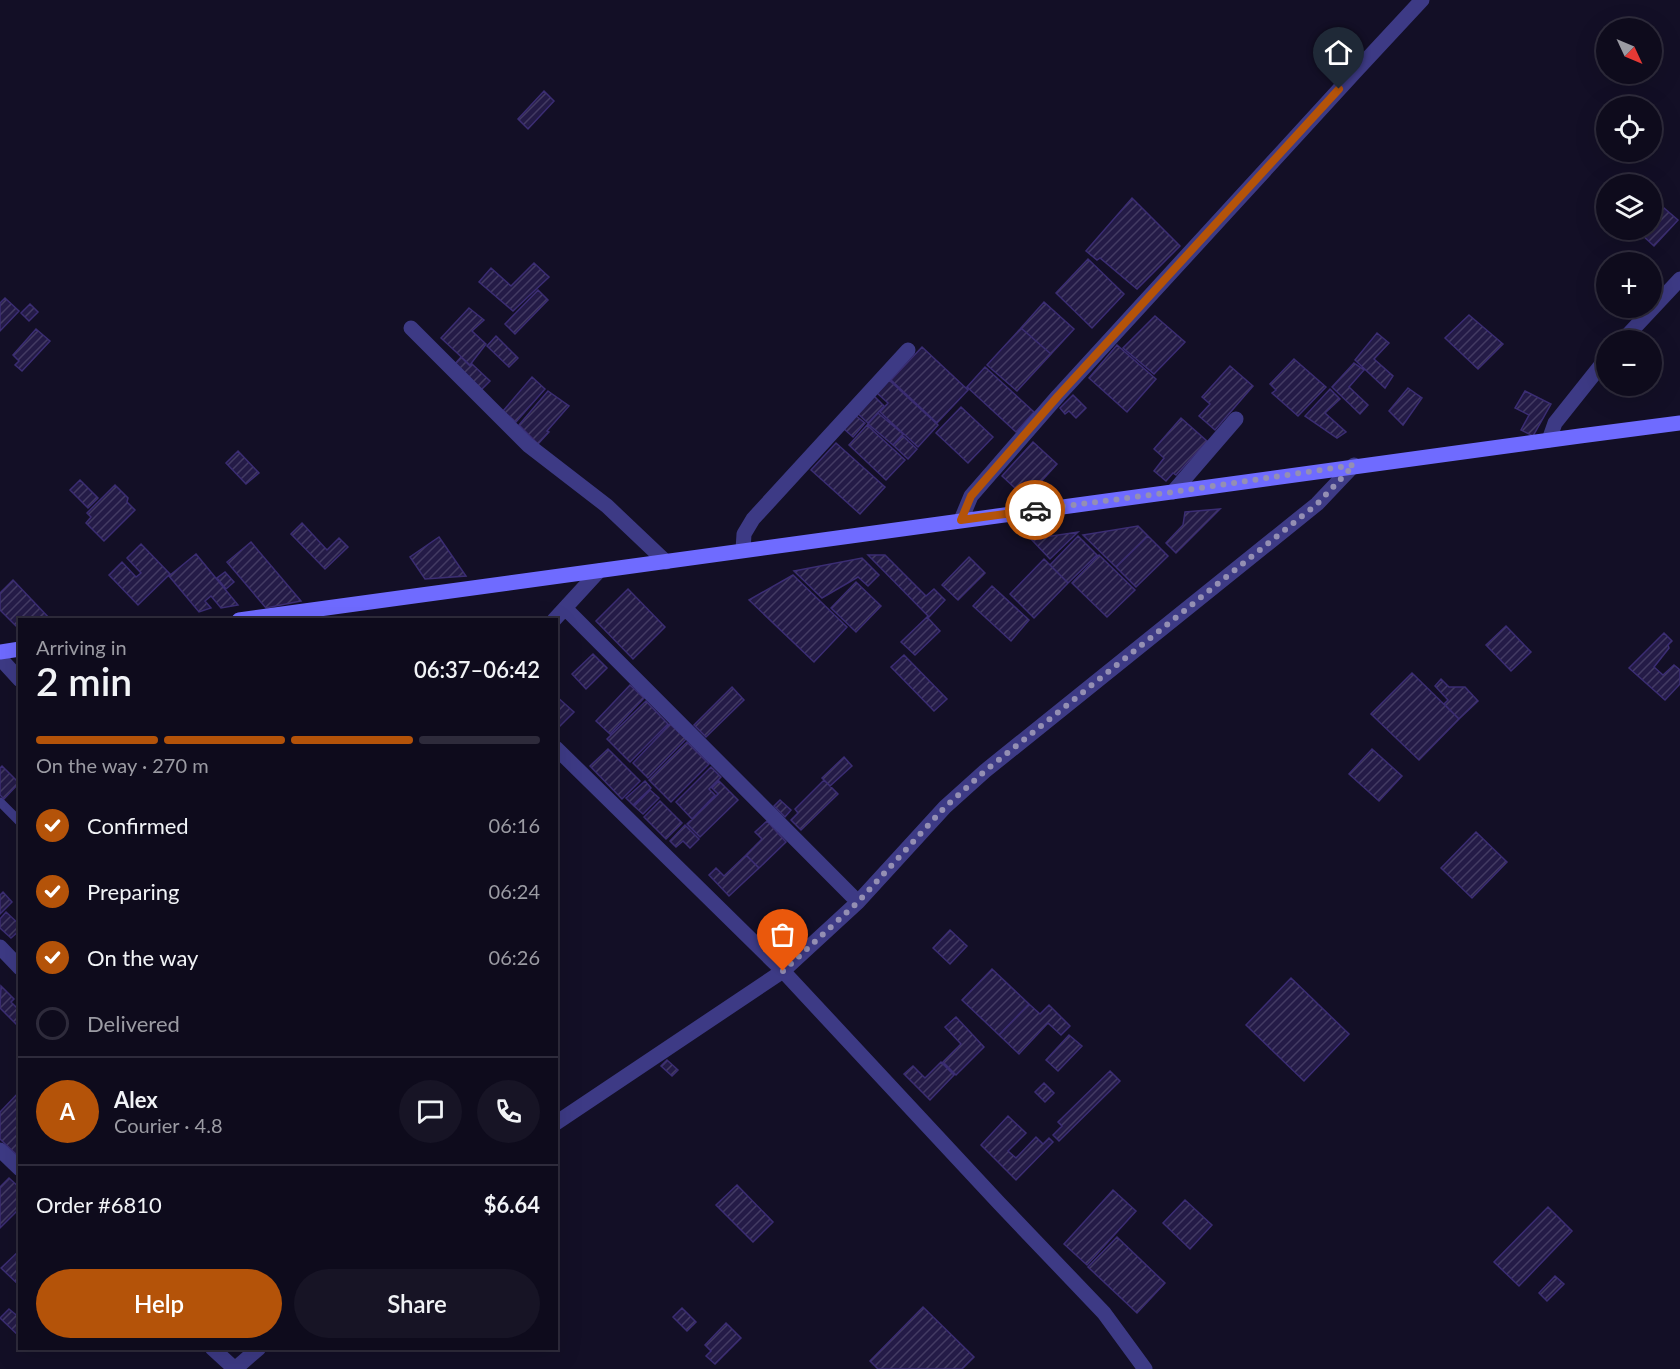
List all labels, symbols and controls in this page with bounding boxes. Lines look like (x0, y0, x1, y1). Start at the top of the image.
north arrow (1596, 18, 1662, 84)
map controls (1596, 18, 1662, 396)
pin (1313, 27, 1364, 89)
icon: home (1322, 36, 1355, 69)
button: locate (1596, 96, 1662, 162)
button: layers (1596, 174, 1662, 240)
button: + (1596, 252, 1662, 318)
button: − (1596, 330, 1662, 396)
courier (1005, 480, 1065, 540)
icon: car (1019, 494, 1052, 527)
text: Arriving in (36, 635, 127, 659)
text: 06:37–06:42 (414, 656, 540, 683)
text: 2 min (36, 658, 132, 704)
text: On the way · 270 m (36, 753, 209, 777)
icon: check (36, 809, 69, 842)
text: Confirmed (87, 812, 189, 839)
text: 06:16 (489, 813, 540, 837)
icon: check (36, 875, 69, 908)
text: Preparing (87, 878, 179, 905)
text: 06:24 (489, 879, 540, 903)
pin (757, 909, 808, 971)
icon: bag (766, 918, 799, 951)
icon: check (36, 941, 69, 974)
text: On the way (87, 944, 198, 971)
text: 06:26 (489, 945, 540, 969)
text: Delivered (87, 1010, 180, 1037)
button: chat (399, 1080, 462, 1143)
button: phone (477, 1080, 540, 1143)
text: Alex (114, 1086, 158, 1113)
text: A (60, 1098, 75, 1125)
text: Courier · 4.8 (114, 1113, 223, 1137)
text: Order #6810 (36, 1191, 162, 1218)
text: $6.64 (484, 1191, 540, 1218)
button: Help (36, 1269, 282, 1338)
button: Share (294, 1269, 540, 1338)

